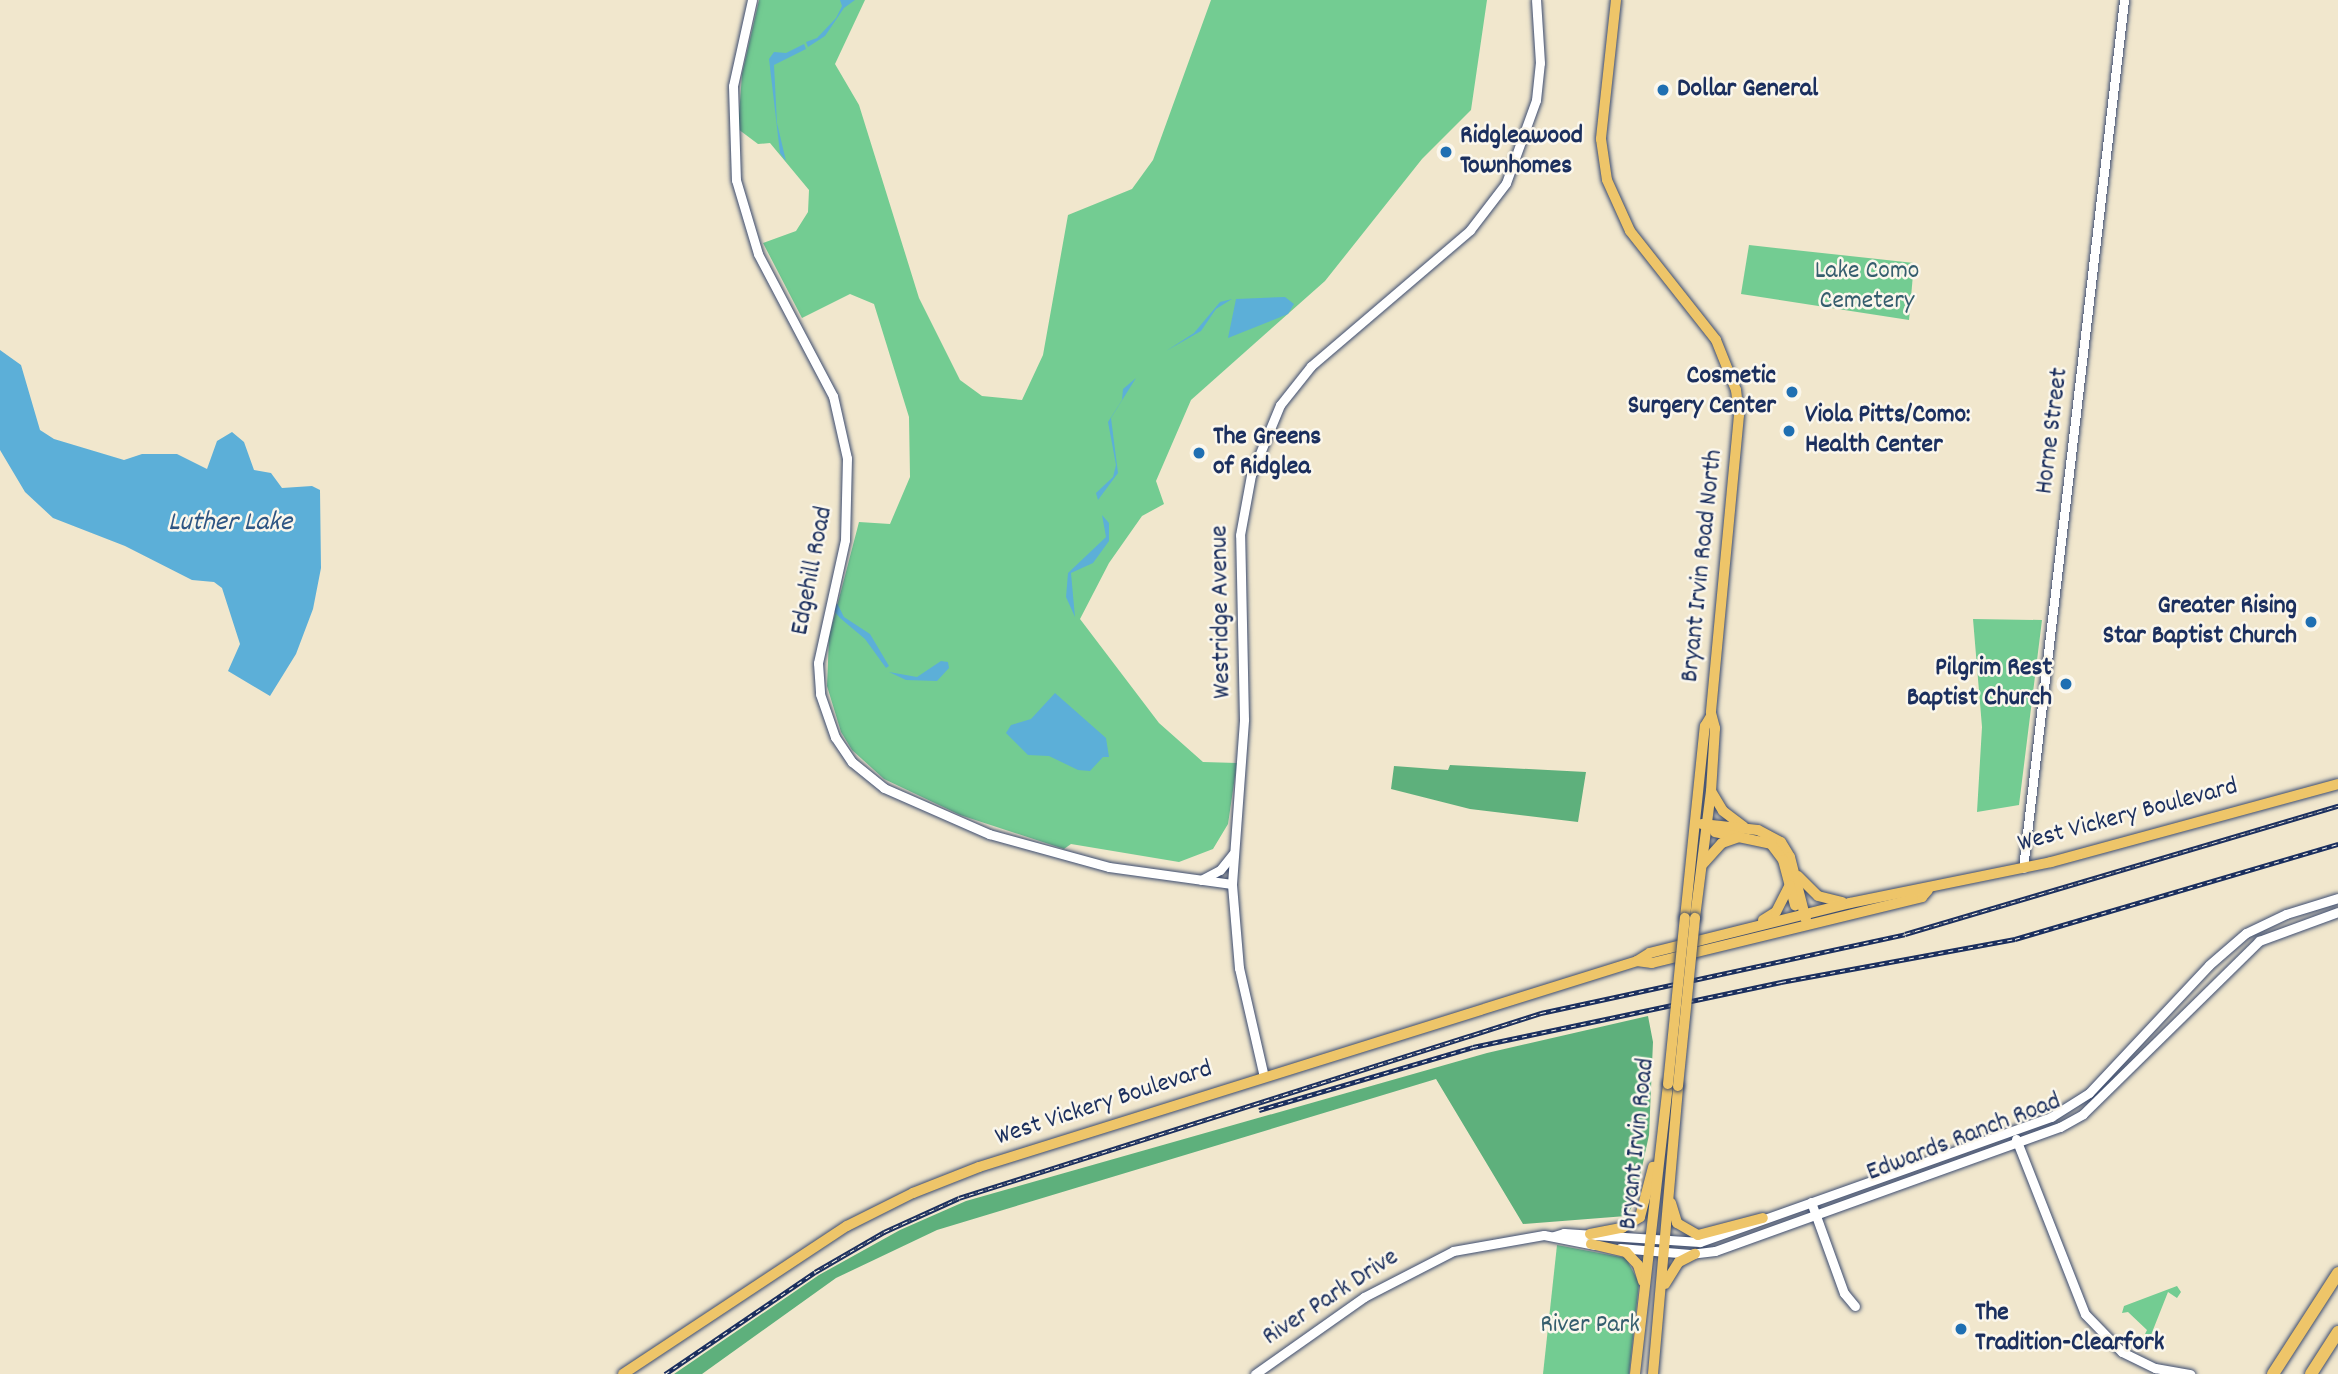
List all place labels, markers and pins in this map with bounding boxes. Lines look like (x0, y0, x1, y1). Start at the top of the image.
place label: Dollar General (1677, 74, 1818, 106)
marker: Dollar General (1655, 82, 1671, 98)
place label: Ridgleawood Townhomes (1460, 121, 1583, 182)
marker: Ridgleawood Townhomes (1438, 144, 1454, 160)
place label: Cosmetic Surgery Center (1628, 361, 1776, 422)
marker: Cosmetic Surgery Center (1782, 382, 1802, 402)
place label: Viola Pitts/Como: Health Center (1805, 400, 1970, 462)
marker: Viola Pitts/Como: Health Center (1779, 421, 1799, 441)
place label: The Greens of Ridglea (1213, 422, 1321, 484)
marker: The Greens of Ridglea (1191, 445, 1207, 461)
place label: Greater Rising Star Baptist Church (2103, 591, 2297, 652)
marker: Greater Rising Star Baptist Church (2303, 614, 2319, 630)
place label: Pilgrim Rest Baptist Church (1907, 653, 2052, 714)
marker: Pilgrim Rest Baptist Church (2058, 676, 2074, 692)
place label: The Tradition-Clearfork (1975, 1298, 2164, 1360)
marker: The Tradition-Clearfork (1953, 1321, 1969, 1337)

